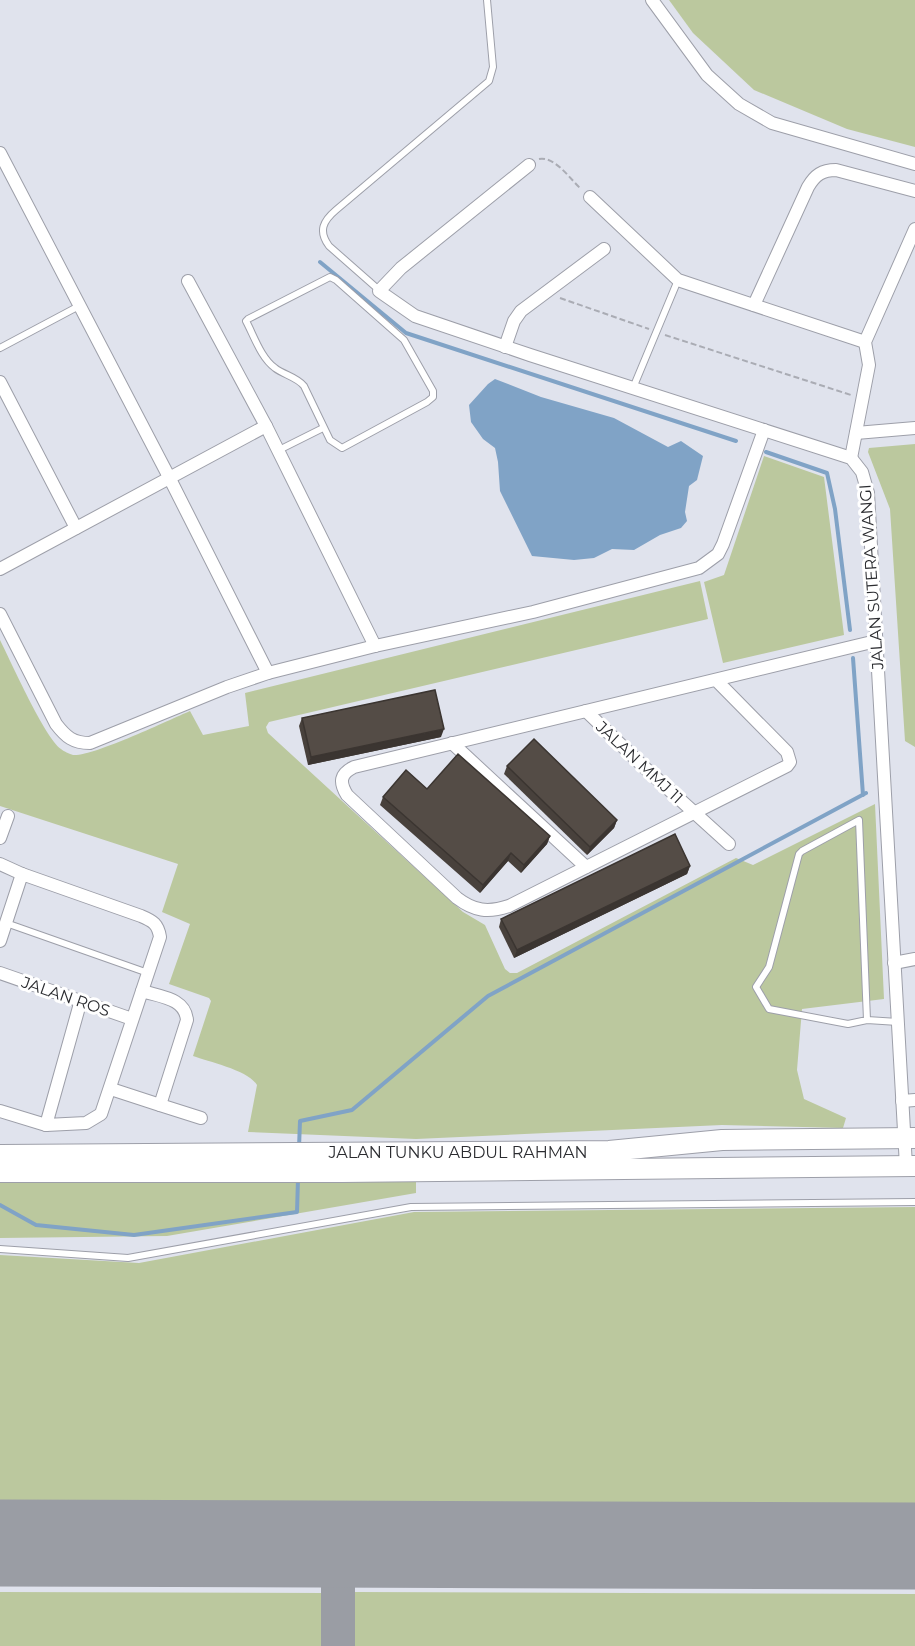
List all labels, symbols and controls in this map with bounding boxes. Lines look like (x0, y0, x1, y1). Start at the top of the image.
street label: JALAN SUTERA WANGI (856, 484, 888, 671)
street label: JALAN MMJ 11 (592, 717, 687, 807)
street label: JALAN ROS (18, 972, 113, 1021)
street label: JALAN TUNKU ABDUL RAHMAN (328, 1143, 587, 1162)

